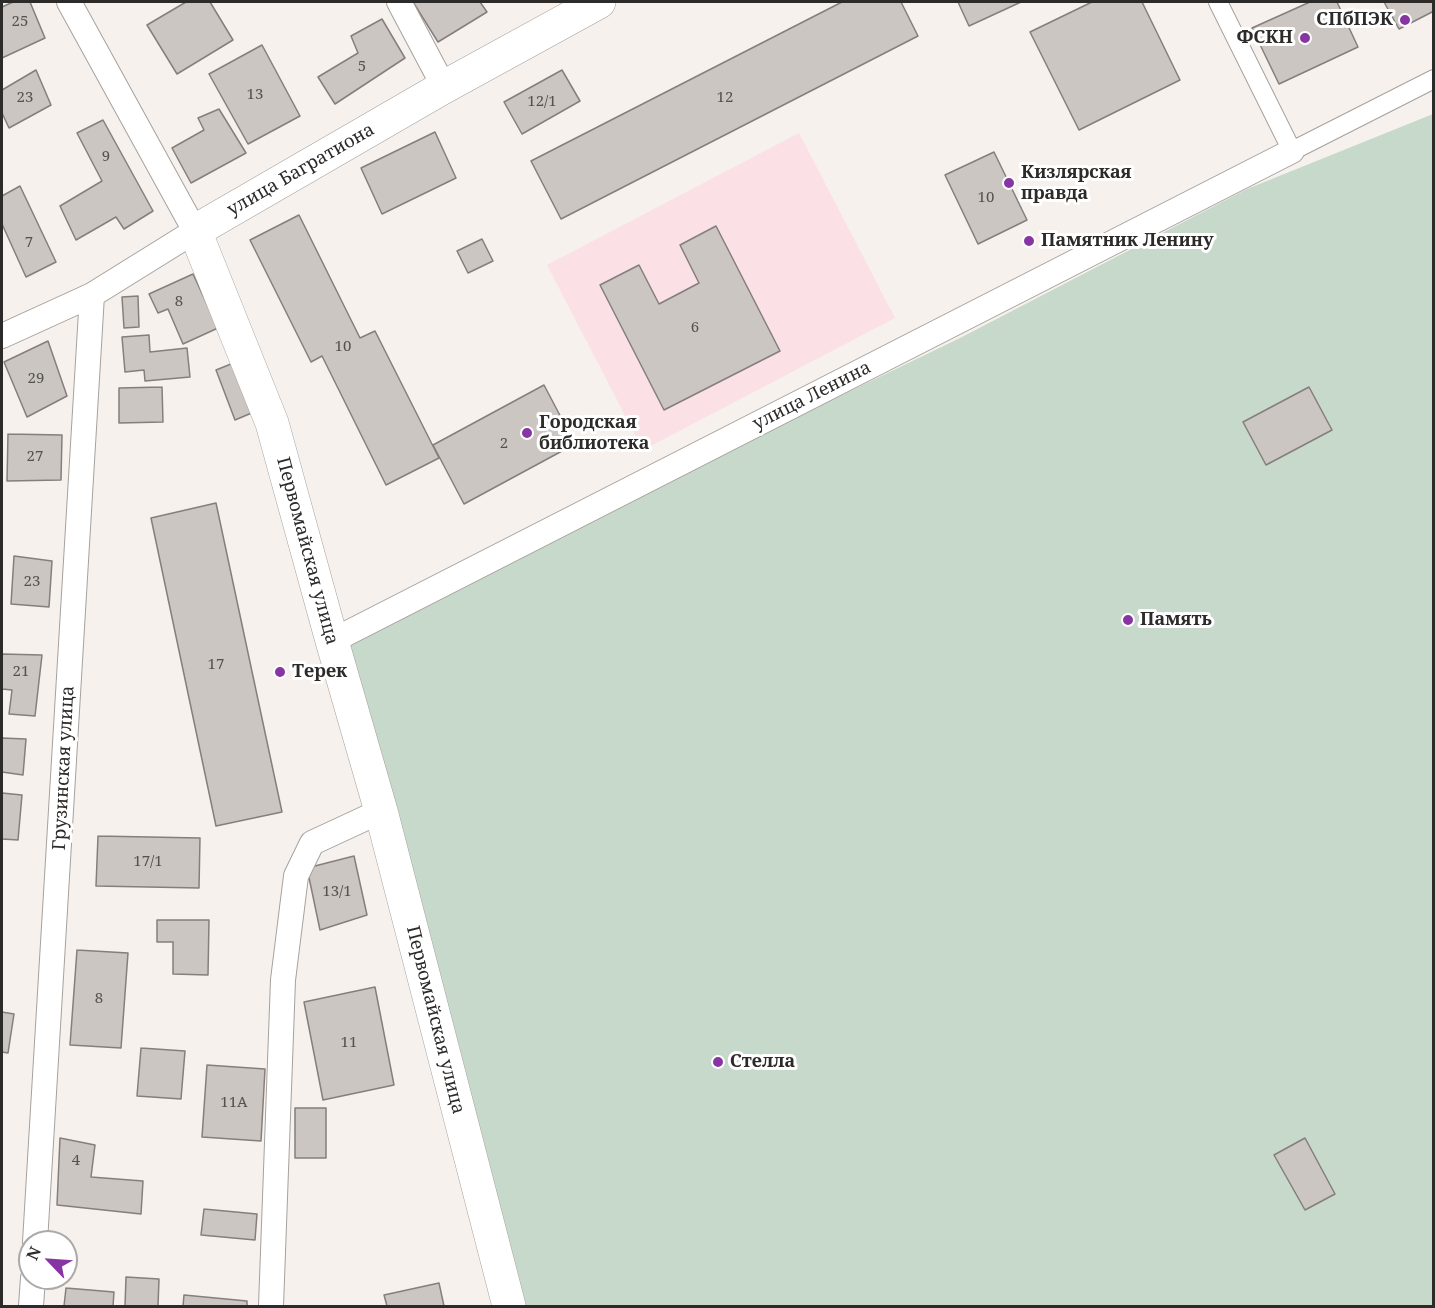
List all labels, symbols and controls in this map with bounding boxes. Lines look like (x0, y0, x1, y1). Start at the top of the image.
place label: СПбПЭК (1316, 9, 1393, 31)
house number: 25 (12, 13, 28, 31)
marker: СПбПЭК (1398, 13, 1412, 27)
place label: ФСКН (1236, 27, 1293, 49)
marker: ФСКН (1298, 31, 1312, 45)
house number: 5 (358, 58, 366, 76)
house number: 13 (247, 86, 263, 104)
house number: 23 (17, 89, 33, 107)
house number: 12 (717, 89, 733, 107)
house number: 12/1 (527, 93, 557, 111)
street label: улица Багратиона (223, 119, 379, 221)
house number: 9 (102, 148, 110, 166)
place label: Кизлярская правда (1021, 162, 1132, 204)
marker: Кизлярская правда (1002, 176, 1016, 190)
house number: 10 (978, 189, 994, 207)
place label: Памятник Ленину (1041, 230, 1214, 252)
house number: 7 (25, 234, 33, 252)
marker: Памятник Ленину (1022, 234, 1036, 248)
house number: 8 (175, 293, 183, 311)
house number: 6 (691, 319, 699, 337)
house number: 10 (335, 338, 351, 356)
street label: улица Ленина (749, 357, 875, 435)
house number: 29 (28, 370, 44, 388)
place label: Городская библиотека (539, 412, 649, 454)
marker: Городская библиотека (520, 426, 534, 440)
house number: 2 (500, 435, 508, 453)
house number: 27 (27, 448, 43, 466)
street label: Первомайская улица (272, 455, 342, 647)
house number: 23 (24, 573, 40, 591)
place label: Память (1140, 609, 1212, 631)
marker: Память (1121, 613, 1135, 627)
house number: 17 (208, 656, 224, 674)
place label: Терек (292, 661, 347, 683)
house number: 21 (13, 663, 29, 681)
marker: Терек (273, 665, 287, 679)
street label: Грузинская улица (49, 685, 79, 851)
house number: 17/1 (133, 853, 163, 871)
house number: 13/1 (322, 883, 352, 901)
street label: Первомайская улица (401, 924, 469, 1116)
house number: 8 (95, 990, 103, 1008)
house number: 11 (341, 1034, 357, 1052)
place label: Стелла (730, 1051, 795, 1073)
marker: Стелла (711, 1055, 725, 1069)
house number: 11А (220, 1094, 248, 1112)
house number: 4 (72, 1152, 80, 1170)
north arrow (18, 1230, 78, 1290)
text: N (21, 1243, 46, 1264)

